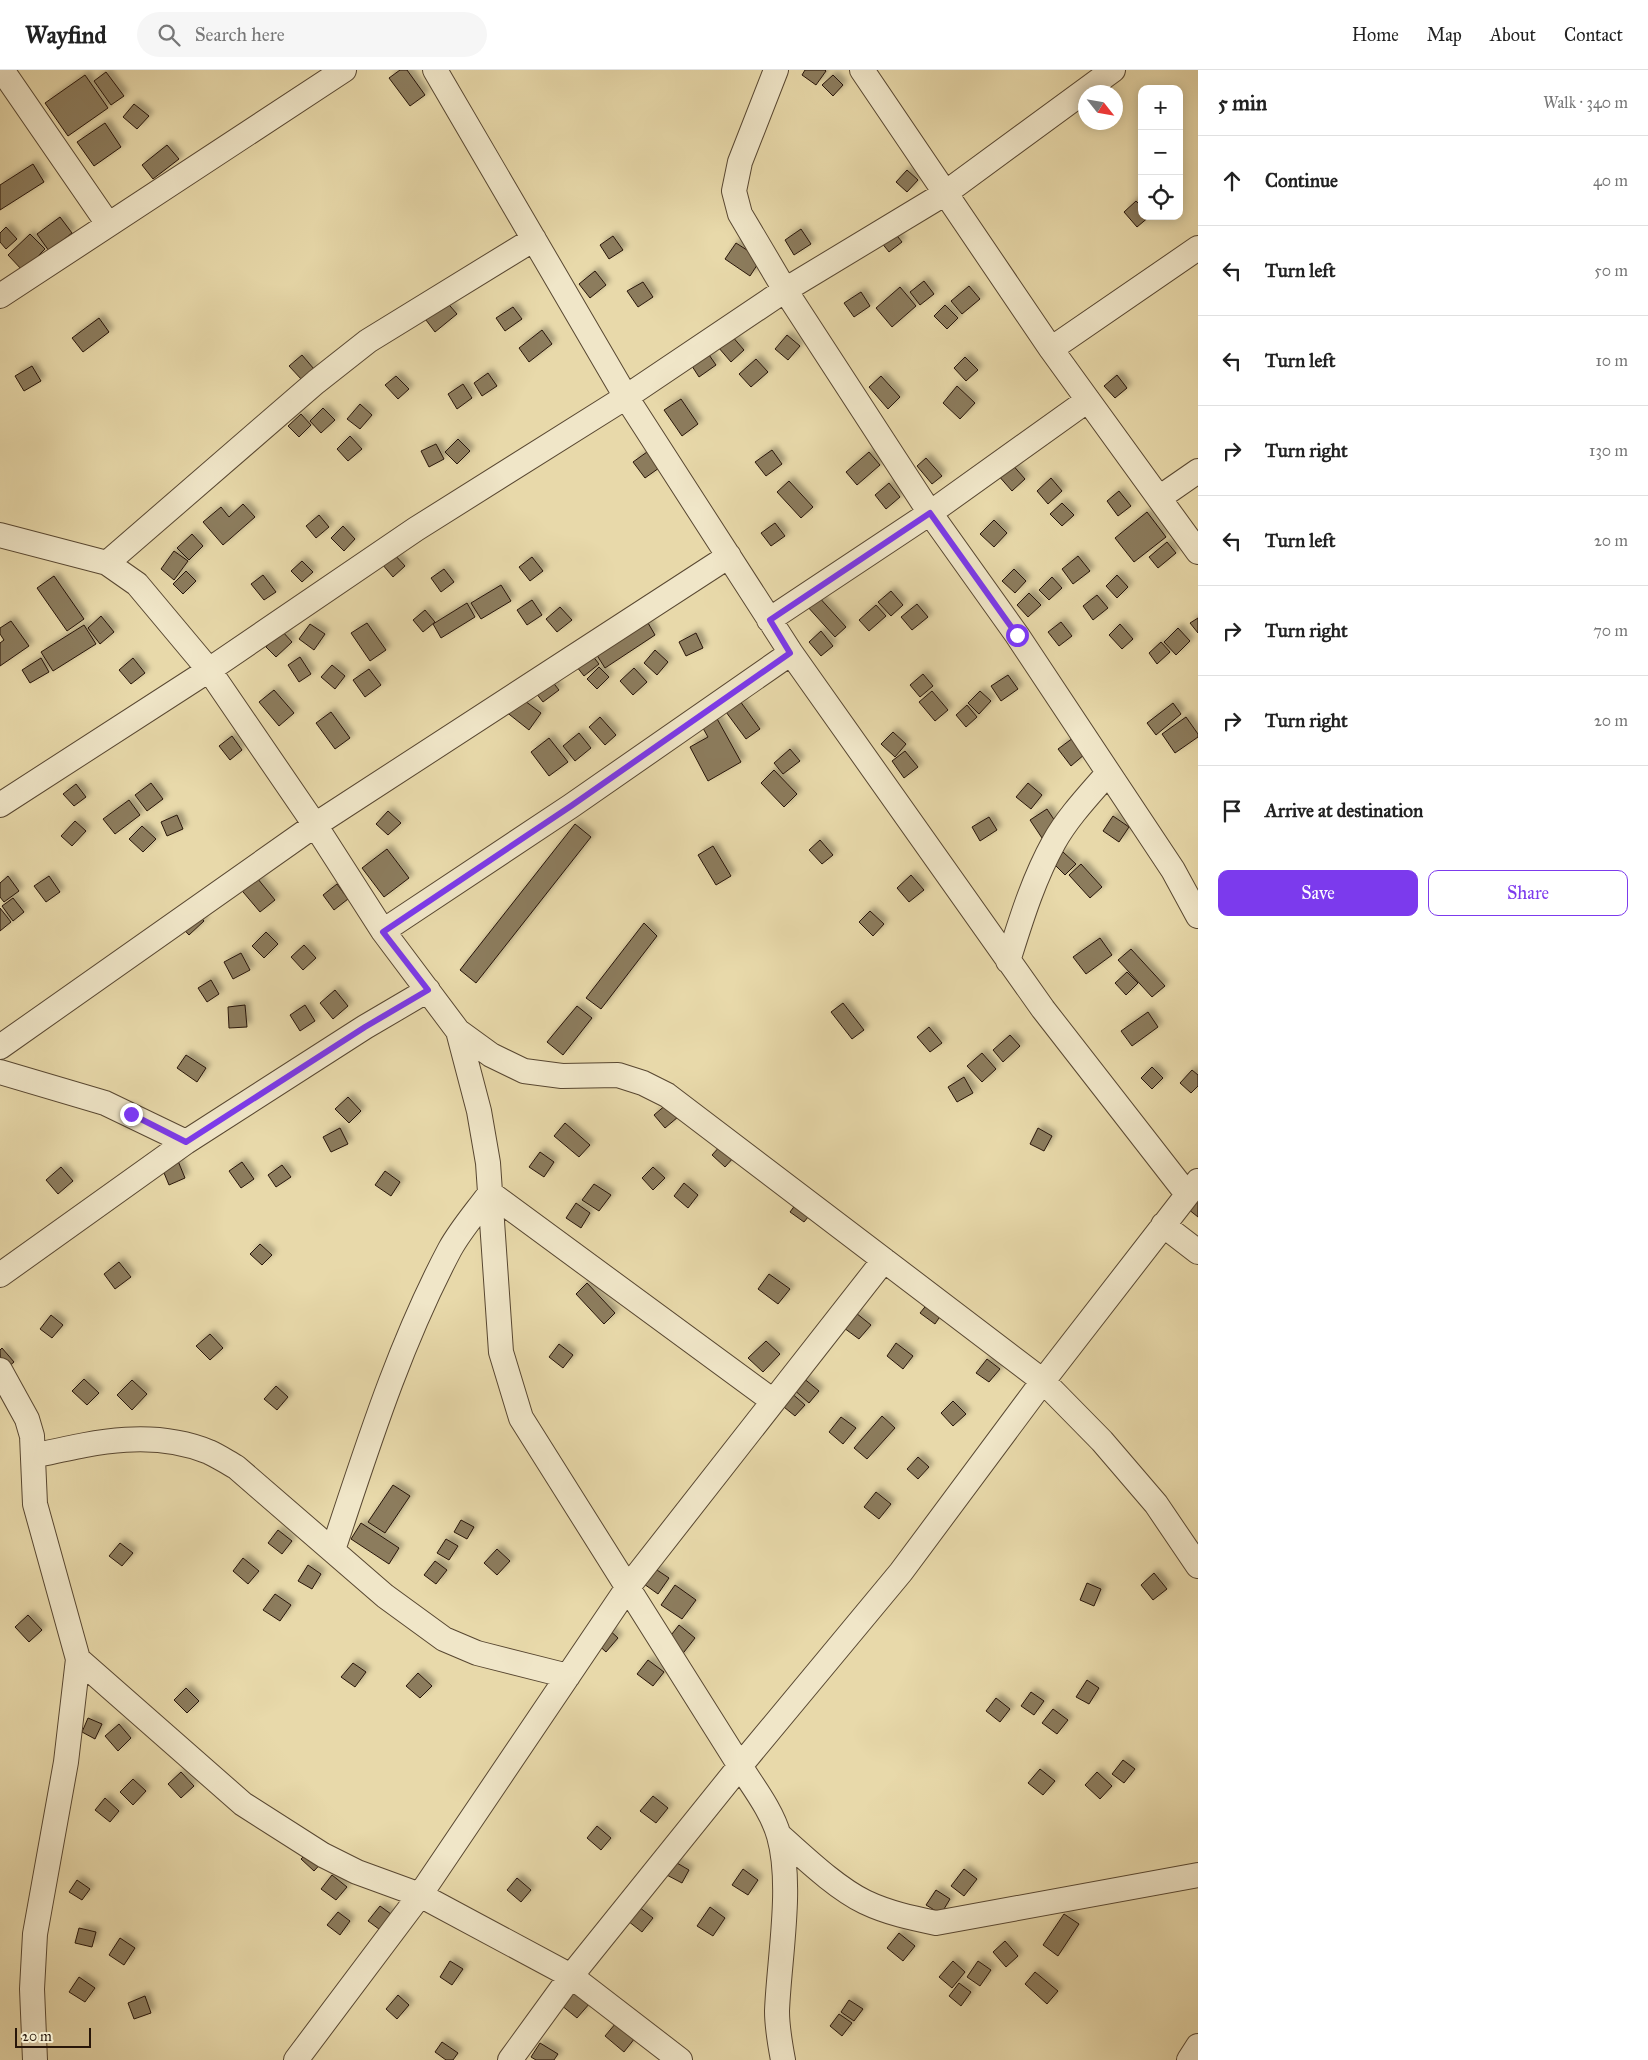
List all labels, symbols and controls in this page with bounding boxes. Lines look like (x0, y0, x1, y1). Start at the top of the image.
search box (137, 12, 487, 57)
text: Wayfind (25, 20, 107, 50)
icon: search (155, 21, 183, 49)
text: Search here (195, 23, 285, 46)
text: Home (1352, 24, 1399, 46)
text: Map (1427, 24, 1462, 46)
text: About (1490, 24, 1536, 46)
text: Contact (1564, 24, 1623, 46)
north arrow (1078, 85, 1123, 130)
map controls (1138, 85, 1183, 220)
button: + (1138, 85, 1183, 130)
text: 5 min (1218, 90, 1267, 116)
text: Walk · 340 m (1543, 93, 1628, 112)
button: − (1138, 130, 1183, 175)
icon: ahead (1218, 167, 1246, 195)
text: Continue (1265, 169, 1338, 192)
text: 40 m (1593, 171, 1628, 190)
button: locate (1138, 175, 1183, 220)
icon: left (1218, 257, 1246, 285)
text: Turn left (1265, 259, 1335, 282)
text: 50 m (1594, 261, 1628, 280)
icon: left (1218, 347, 1246, 375)
text: Turn left (1265, 349, 1335, 372)
text: 10 m (1596, 351, 1628, 370)
icon: right (1218, 437, 1246, 465)
text: Turn right (1265, 439, 1348, 462)
text: 130 m (1589, 441, 1628, 460)
icon: left (1218, 527, 1246, 555)
text: Turn left (1265, 529, 1335, 552)
text: 20 m (1594, 531, 1628, 550)
icon: right (1218, 617, 1246, 645)
text: Turn right (1265, 619, 1348, 642)
text: 70 m (1593, 621, 1628, 640)
route start (1006, 624, 1029, 647)
icon: right (1218, 707, 1246, 735)
text: Turn right (1265, 709, 1348, 732)
text: 20 m (1594, 711, 1628, 730)
icon: arrive (1218, 797, 1246, 825)
text: Arrive at destination (1265, 799, 1423, 822)
button: Save (1218, 870, 1418, 916)
button: Share (1428, 870, 1628, 916)
route end (120, 1103, 143, 1126)
scale bar (15, 2025, 91, 2048)
text: 20 m (22, 2028, 52, 2045)

